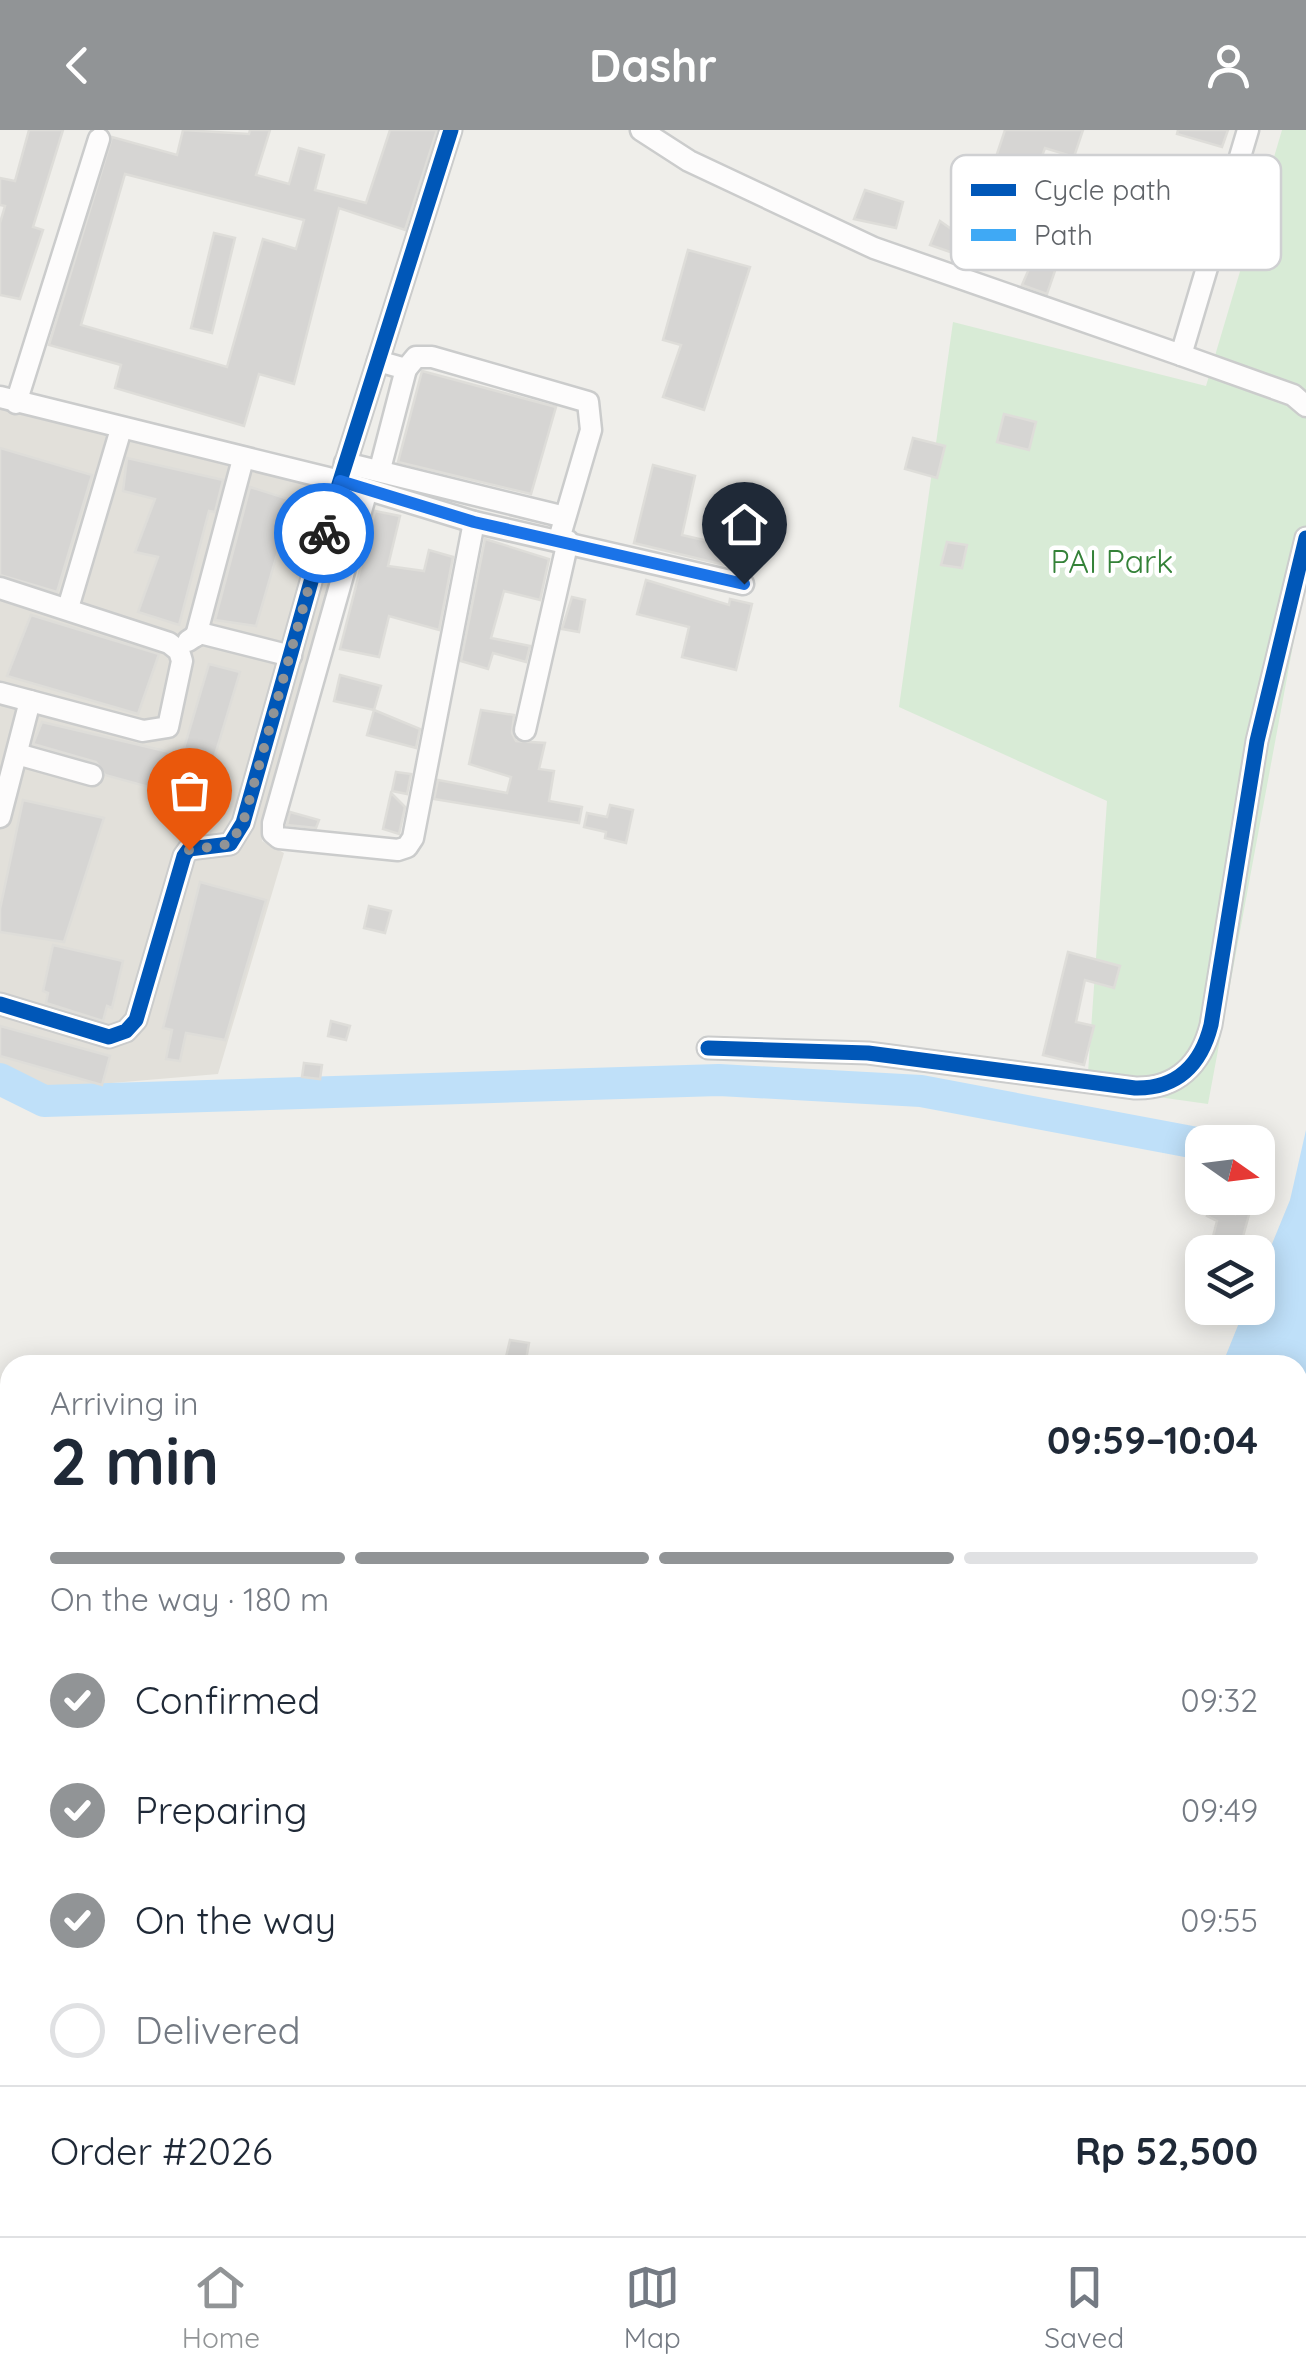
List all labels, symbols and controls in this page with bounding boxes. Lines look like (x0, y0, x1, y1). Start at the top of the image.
text: Dashr (589, 37, 717, 93)
icon: back (50, 38, 105, 93)
icon: person (1201, 38, 1256, 93)
legend (951, 155, 1281, 270)
text: Cycle path (1034, 172, 1172, 207)
text: Path (1034, 217, 1093, 252)
pin (702, 482, 787, 585)
courier (274, 483, 374, 583)
icon: home (717, 497, 772, 552)
icon: bike (297, 506, 352, 561)
park label: PAI Park (1051, 541, 1173, 581)
pin (147, 748, 232, 851)
icon: bag (162, 763, 217, 818)
north arrow (1185, 1125, 1275, 1215)
map controls (1185, 1125, 1275, 1325)
button: layers (1185, 1235, 1275, 1325)
text: Arriving in (50, 1383, 199, 1423)
text: 09:59–10:04 (1047, 1416, 1258, 1464)
text: 2 min (50, 1420, 219, 1501)
text: On the way · 180 m (50, 1579, 329, 1619)
icon: check (50, 1673, 105, 1728)
text: Confirmed (135, 1676, 320, 1724)
text: 09:32 (1181, 1680, 1258, 1720)
icon: check (50, 1783, 105, 1838)
text: Preparing (135, 1786, 307, 1834)
text: 09:49 (1181, 1790, 1258, 1830)
icon: check (50, 1893, 105, 1948)
text: On the way (135, 1896, 336, 1944)
text: 09:55 (1180, 1900, 1258, 1940)
text: Delivered (135, 2006, 301, 2054)
text: Order #2026 (50, 2127, 272, 2175)
text: Rp 52,500 (1075, 2127, 1258, 2175)
tab: Home (182, 2260, 260, 2355)
tab: Map (624, 2260, 681, 2355)
tab: Saved (1044, 2260, 1124, 2355)

